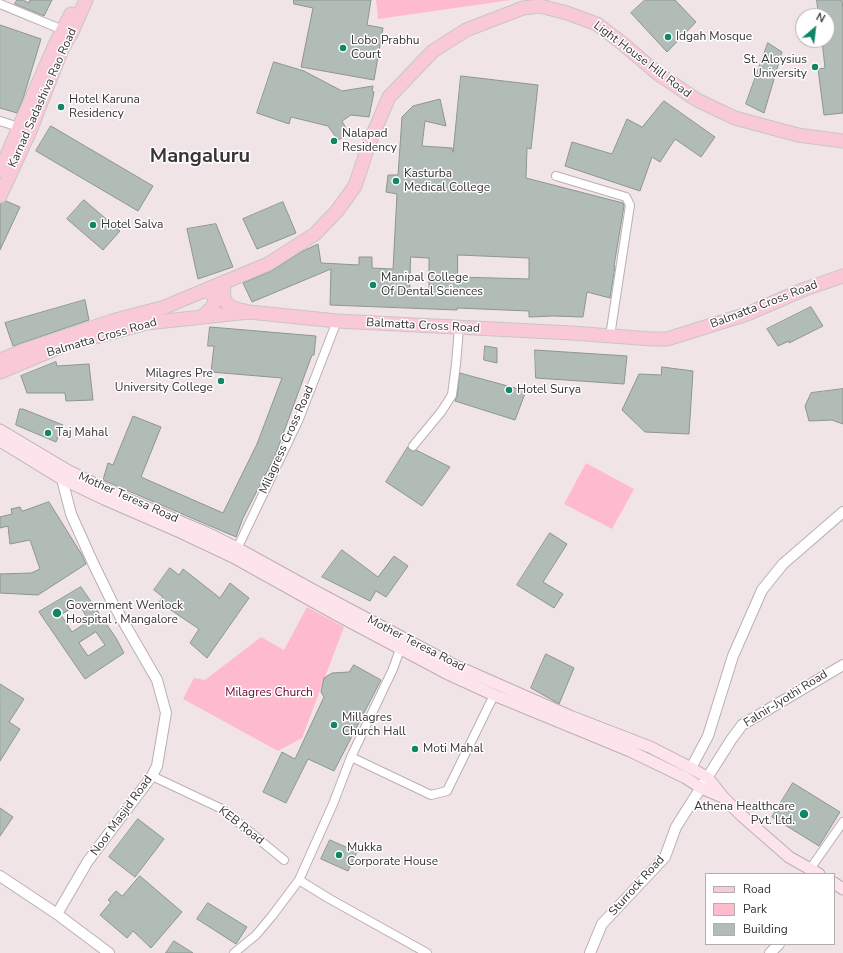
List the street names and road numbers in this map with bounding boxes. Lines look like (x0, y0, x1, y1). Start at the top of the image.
street label: Light House Hill Road (590, 19, 694, 101)
street label: Karnad Sadashiva Rao Road (6, 26, 80, 170)
street label: Balmatta Cross Road (708, 278, 820, 332)
street label: Balmatta Cross Road (45, 315, 159, 361)
street label: Balmatta Cross Road (366, 316, 480, 336)
street label: Milagress Cross Road (257, 384, 317, 496)
street label: Mother Teresa Road (76, 469, 180, 527)
street label: Mother Teresa Road (365, 613, 467, 675)
street label: Falnir-Jyothi Road (741, 667, 831, 731)
street label: Noor Masjid Road (88, 773, 156, 859)
street label: KEB Road (215, 804, 267, 848)
street label: Sturrock Road (606, 853, 668, 919)

